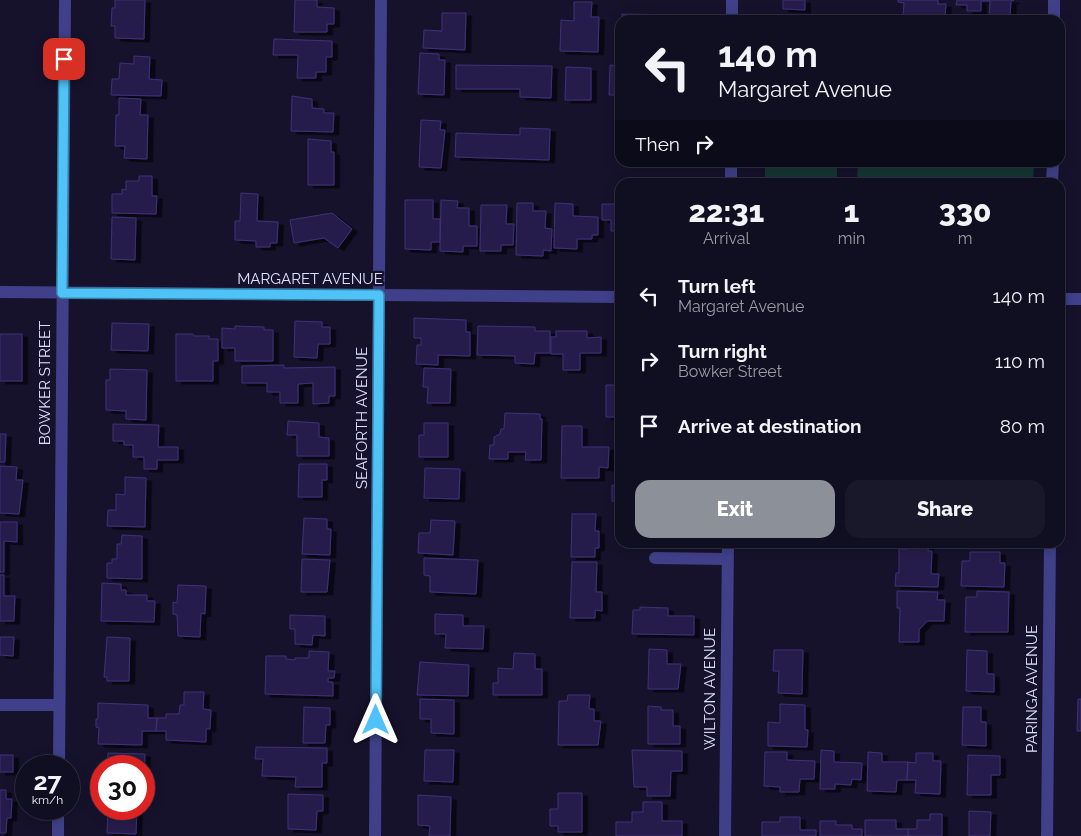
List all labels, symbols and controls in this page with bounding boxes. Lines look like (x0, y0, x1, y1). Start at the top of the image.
text: 140 m (718, 34, 818, 75)
icon: left (635, 35, 700, 100)
pin (43, 38, 85, 80)
icon: arrive (50, 45, 78, 73)
text: Margaret Avenue (718, 76, 892, 102)
icon: right (690, 130, 718, 158)
text: Then (635, 133, 680, 155)
text: 22:31 (689, 194, 764, 229)
text: 1 (844, 194, 859, 229)
text: 330 (939, 194, 991, 229)
text: Arrival (703, 229, 750, 248)
text: min (838, 229, 865, 248)
text: m (958, 229, 973, 248)
street label: MARGARET AVENUE (237, 270, 383, 288)
text: Turn left (678, 275, 755, 297)
icon: left (635, 282, 663, 310)
text: 140 m (993, 285, 1045, 307)
text: Margaret Avenue (678, 297, 804, 316)
street label: BOWKER STREET (36, 321, 54, 445)
text: Turn right (678, 340, 767, 362)
street label: SEAFORTH AVENUE (353, 347, 371, 489)
icon: right (635, 347, 663, 375)
text: 110 m (995, 350, 1045, 372)
text: Bowker Street (678, 362, 782, 381)
icon: arrive (635, 412, 663, 440)
text: Arrive at destination (678, 415, 862, 437)
text: 80 m (1000, 415, 1045, 437)
button: Exit (635, 480, 835, 538)
button: Share (845, 480, 1045, 538)
street label: PARINGA AVENUE (1023, 625, 1041, 753)
street label: WILTON AVENUE (701, 628, 719, 750)
position arrow (349, 693, 401, 745)
speed limit sign: 30 (90, 755, 155, 820)
text: 27 (33, 766, 62, 796)
text: km/h (32, 793, 63, 807)

